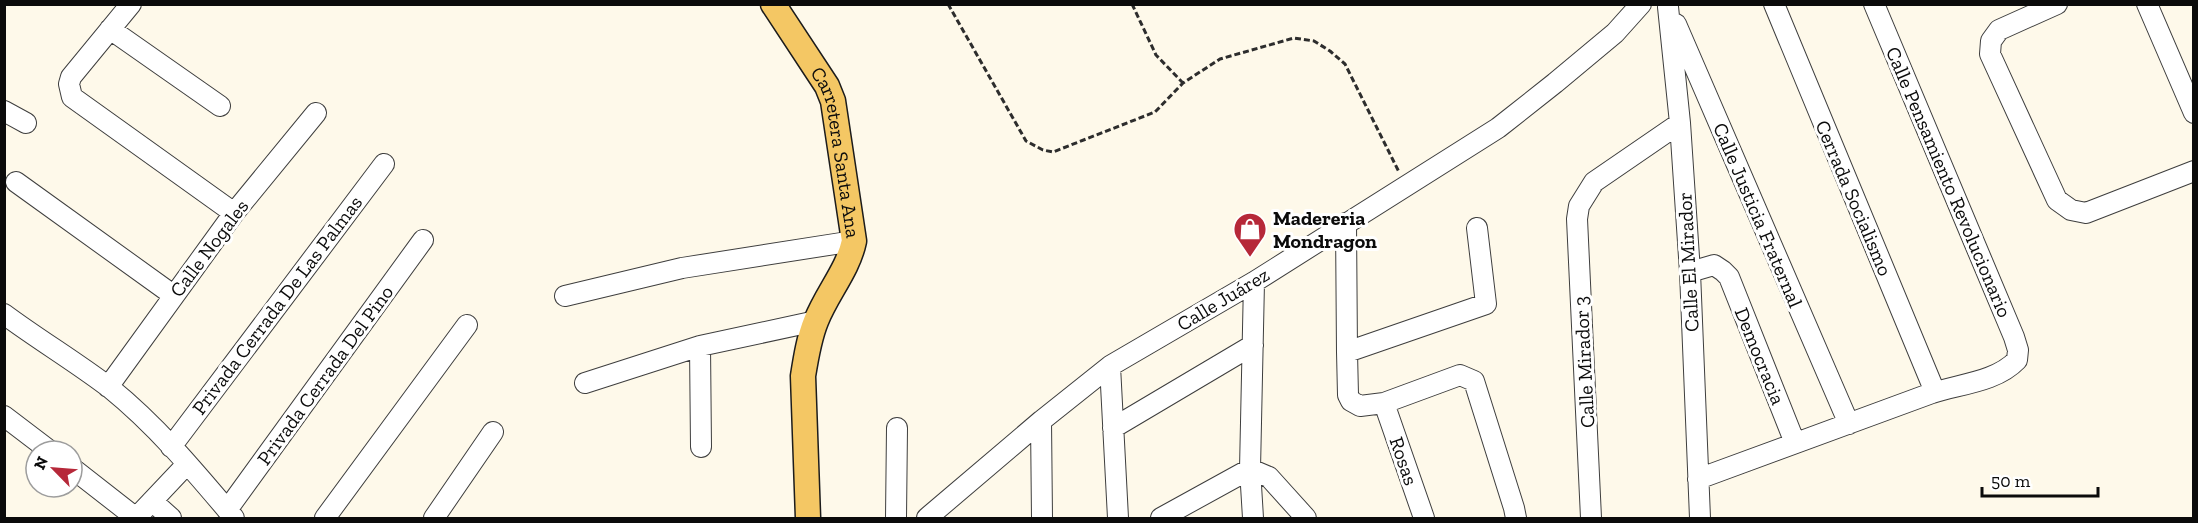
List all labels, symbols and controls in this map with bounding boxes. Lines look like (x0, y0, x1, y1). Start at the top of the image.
street label: Calle Pensamiento Revolucionario (1881, 43, 2017, 321)
street label: Carretera Santa Ana (806, 62, 865, 240)
street label: Cerrada Socialismo (1810, 117, 1898, 279)
street label: Calle Justicia Fraternal (1708, 119, 1808, 311)
street label: Privada Cerrada De Las Palmas (187, 191, 367, 419)
street label: Calle El Mirador (1672, 192, 1704, 332)
street label: Calle Nogales (165, 195, 253, 301)
place label: Madereria Mondragon (1273, 206, 1377, 253)
shop icon: Madereria Mondragon (1232, 211, 1268, 258)
street label: Calle Juárez (1172, 262, 1274, 336)
street label: Privada Cerrada Del Pino (252, 280, 398, 470)
street label: Calle Mirador 3 (1569, 295, 1599, 429)
street label: Democracia (1730, 304, 1791, 408)
street label: Rosas (1385, 434, 1423, 488)
north arrow (24, 439, 84, 499)
text: N (30, 453, 52, 472)
scale bar (1982, 460, 2098, 498)
text: 50 m (1991, 470, 2031, 492)

